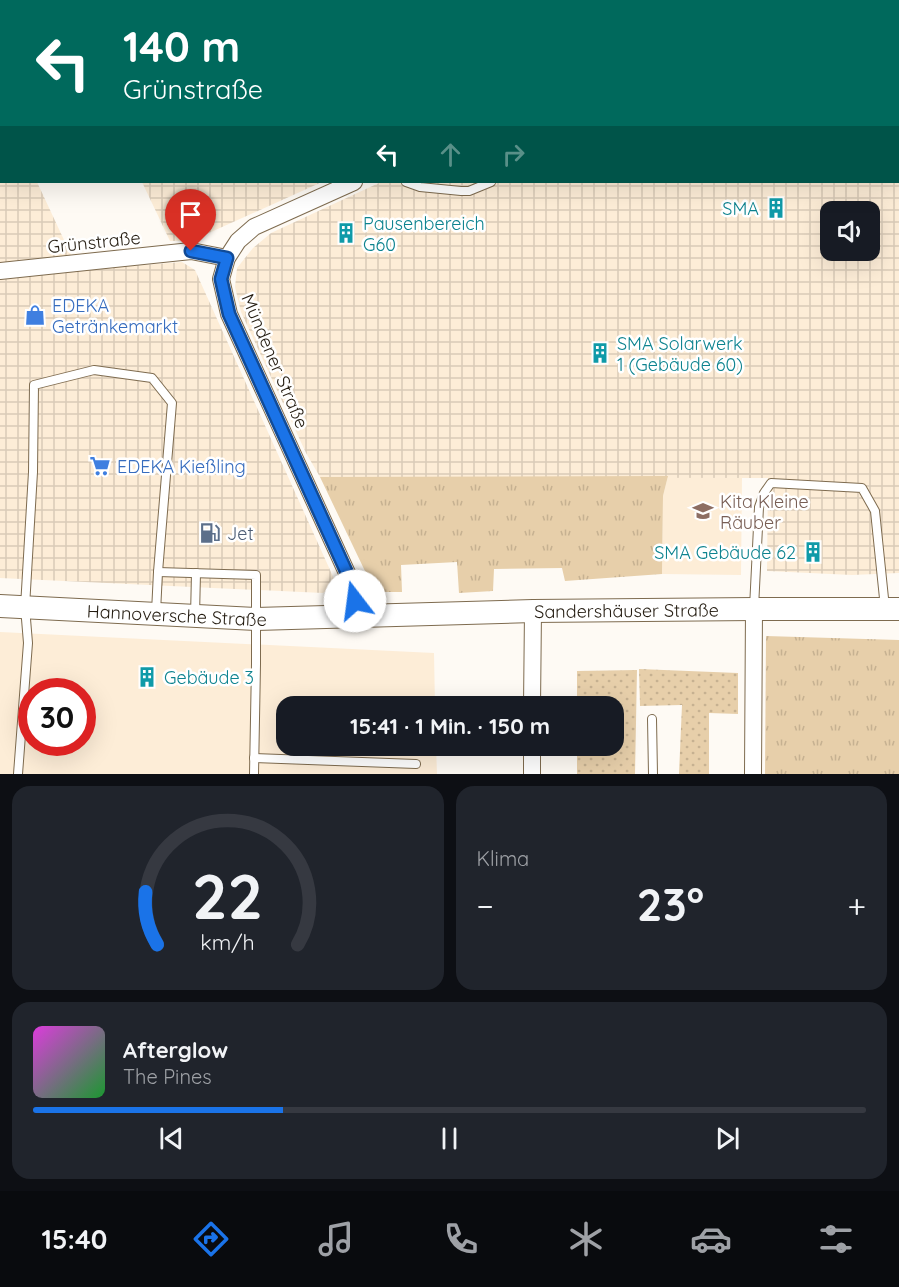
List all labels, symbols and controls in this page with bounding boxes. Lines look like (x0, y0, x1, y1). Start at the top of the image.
text: 140 m (123, 20, 240, 73)
icon: left (24, 24, 102, 102)
text: Grünstraße (123, 72, 263, 106)
icon: left (371, 138, 404, 171)
icon: ahead (434, 138, 467, 171)
icon: right (497, 138, 530, 171)
pin (165, 189, 216, 251)
building icon: SMA (764, 196, 788, 220)
place label: SMA (722, 197, 759, 220)
icon: arrive (174, 198, 207, 231)
map controls (820, 201, 880, 261)
button: sound (820, 201, 880, 261)
place label: Pausenbereich G60 (363, 212, 485, 256)
building icon: Pausenbereich G60 (334, 221, 358, 245)
street label: Grünstraße (46, 226, 142, 258)
street label: Mündener Straße (236, 290, 314, 432)
place label: EDEKA Getränkemarkt (52, 294, 178, 338)
shop icon: EDEKA Getränkemarkt (23, 303, 47, 327)
place label: SMA Solarwerk 1 (Gebäude 60) (617, 332, 743, 376)
building icon: SMA Solarwerk 1 (Gebäude 60) (588, 341, 612, 365)
supermarket icon: EDEKA Kießling (88, 454, 112, 478)
place label: EDEKA Kießling (117, 455, 246, 478)
place label: Kita Kleine Räuber (720, 490, 809, 534)
school or university icon: Kita Kleine Räuber (691, 499, 715, 523)
fuel station icon: Jet (198, 521, 222, 545)
place label: Jet (227, 522, 254, 545)
building icon: SMA Gebäude 62 (801, 540, 825, 564)
place label: SMA Gebäude 62 (654, 541, 796, 564)
position arrow (323, 569, 387, 633)
street label: Sandershäuser Straße (534, 598, 719, 622)
street label: Hannoversche Straße (86, 599, 267, 631)
building icon: Gebäude 3 (135, 665, 159, 689)
place label: Gebäude 3 (164, 666, 254, 689)
speed limit sign: 30 (18, 678, 96, 756)
text: 15:41 · 1 Min. · 150 m (350, 712, 550, 740)
text: Klima (477, 846, 529, 871)
text: 22 (192, 857, 263, 935)
text: 23° (637, 876, 704, 932)
text: − (477, 885, 494, 926)
text: + (847, 885, 866, 926)
text: km/h (201, 929, 255, 955)
text: Afterglow (123, 1036, 228, 1064)
text: The Pines (123, 1064, 212, 1089)
icon: previous (155, 1122, 188, 1155)
icon: pause (433, 1122, 466, 1155)
icon: next (711, 1122, 744, 1155)
icon: directions (190, 1218, 232, 1260)
icon: music (315, 1218, 357, 1260)
icon: phone (440, 1218, 482, 1260)
icon: climate (565, 1218, 607, 1260)
icon: car (690, 1218, 732, 1260)
icon: filters (815, 1218, 857, 1260)
text: 15:40 (42, 1222, 107, 1256)

